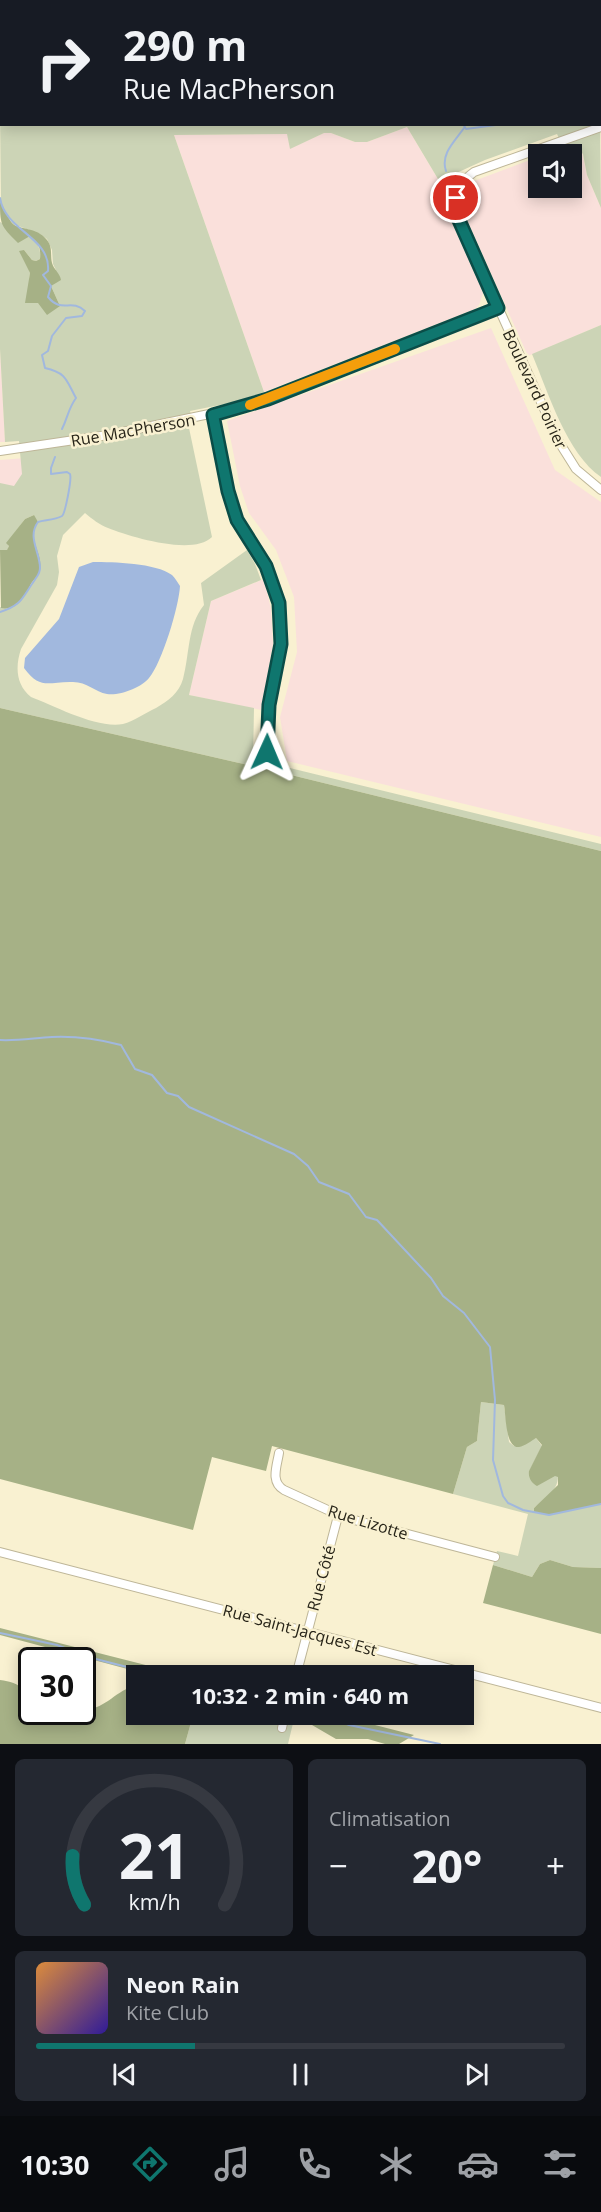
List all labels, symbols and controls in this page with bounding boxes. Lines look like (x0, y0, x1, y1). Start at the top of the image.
text: 290 m (123, 16, 247, 73)
icon: right (24, 24, 102, 102)
text: Rue MacPherson (123, 70, 335, 107)
map controls (528, 144, 582, 198)
button: sound (528, 144, 582, 198)
pin (430, 172, 481, 223)
icon: arrive (439, 181, 472, 214)
street label: Boulevard Poirier (498, 326, 573, 453)
street label: Rue MacPherson (69, 408, 197, 452)
position arrow (235, 720, 299, 784)
street label: Rue Lizotte (325, 1499, 411, 1545)
street label: Rue Côté (302, 1543, 340, 1613)
street label: Rue Saint-Jacques Est (221, 1599, 380, 1661)
speed limit sign: 30 (18, 1647, 96, 1725)
text: 10:32 · 2 min · 640 m (191, 1680, 409, 1710)
text: Climatisation (329, 1805, 451, 1832)
text: 21 (118, 1812, 190, 1897)
text: 20° (412, 1835, 482, 1896)
text: − (329, 1843, 348, 1888)
text: + (546, 1843, 565, 1888)
text: km/h (128, 1887, 180, 1916)
text: Neon Rain (126, 1969, 240, 1999)
text: Kite Club (126, 1999, 209, 2026)
icon: previous (108, 2058, 141, 2091)
icon: pause (284, 2058, 317, 2091)
icon: next (460, 2058, 493, 2091)
icon: directions (129, 2143, 171, 2185)
icon: music (211, 2143, 253, 2185)
icon: phone (293, 2143, 335, 2185)
icon: climate (375, 2143, 417, 2185)
icon: car (457, 2143, 499, 2185)
icon: filters (539, 2143, 581, 2185)
text: 10:30 (20, 2146, 89, 2183)

